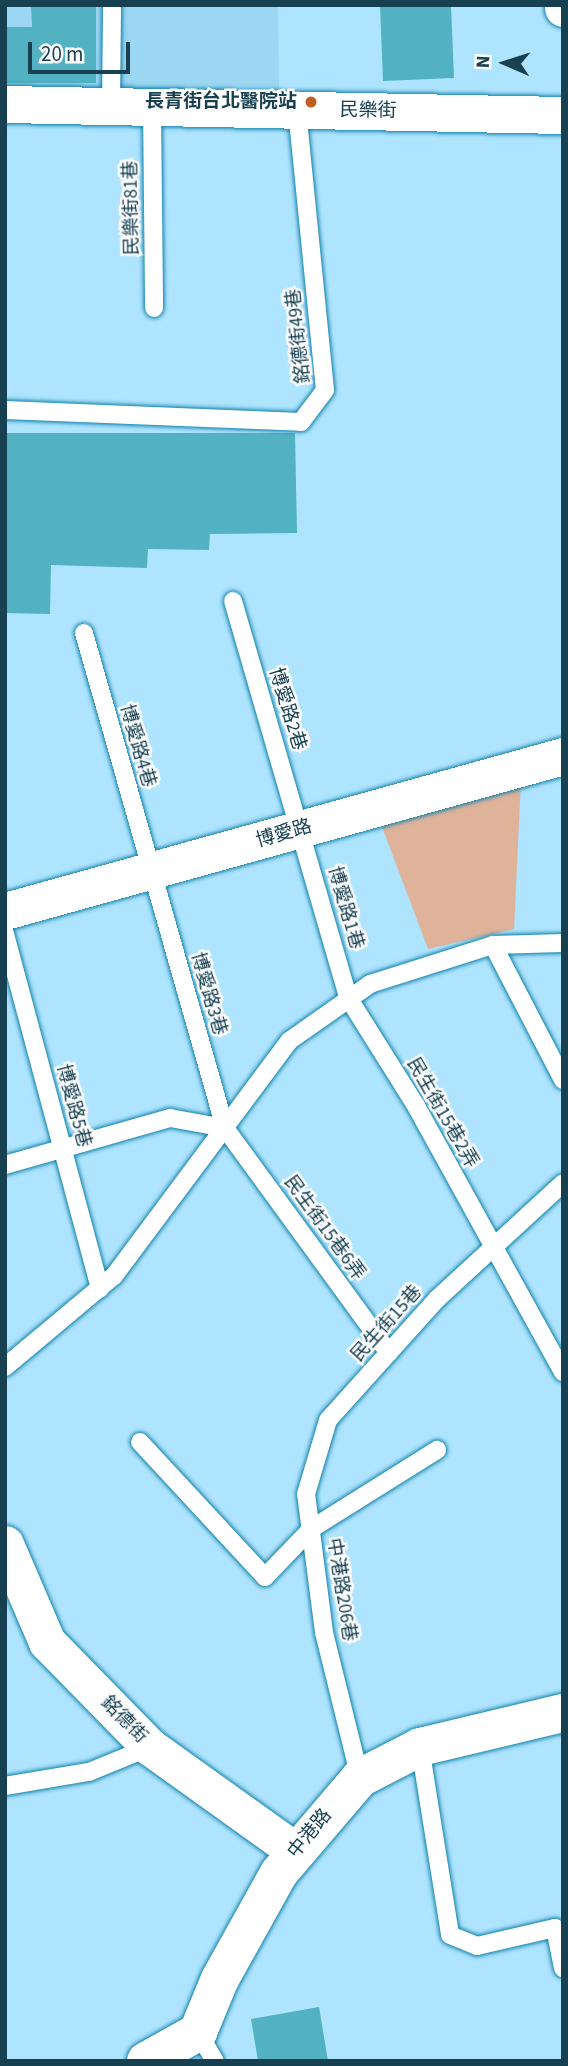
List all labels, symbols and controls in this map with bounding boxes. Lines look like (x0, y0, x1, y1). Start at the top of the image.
scale bar (32, 28, 133, 72)
north arrow (470, 28, 540, 98)
text: 20 m (41, 39, 83, 69)
text: N (470, 55, 497, 69)
place label: 長青街台北醫院站 (145, 91, 297, 113)
marker: 長青街台北醫院站 (303, 94, 319, 110)
street label: 民樂街 (339, 99, 397, 123)
street label: 民樂街81巷 (120, 160, 144, 256)
street label: 銘德街49巷 (283, 288, 315, 384)
street label: 博愛路2巷 (264, 665, 310, 753)
street label: 博愛路4巷 (114, 702, 160, 790)
street label: 博愛路 (253, 815, 315, 853)
street label: 博愛路1巷 (322, 864, 368, 952)
street label: 博愛路3巷 (185, 950, 231, 1038)
street label: 民生街15巷2弄 (401, 1054, 483, 1172)
street label: 博愛路5巷 (51, 1062, 95, 1150)
street label: 民生街15巷6弄 (279, 1171, 369, 1285)
street label: 民生街15巷 (347, 1281, 427, 1367)
street label: 中港路206巷 (322, 1537, 360, 1643)
street label: 銘德街 (96, 1692, 152, 1748)
street label: 中港路 (283, 1805, 337, 1863)

